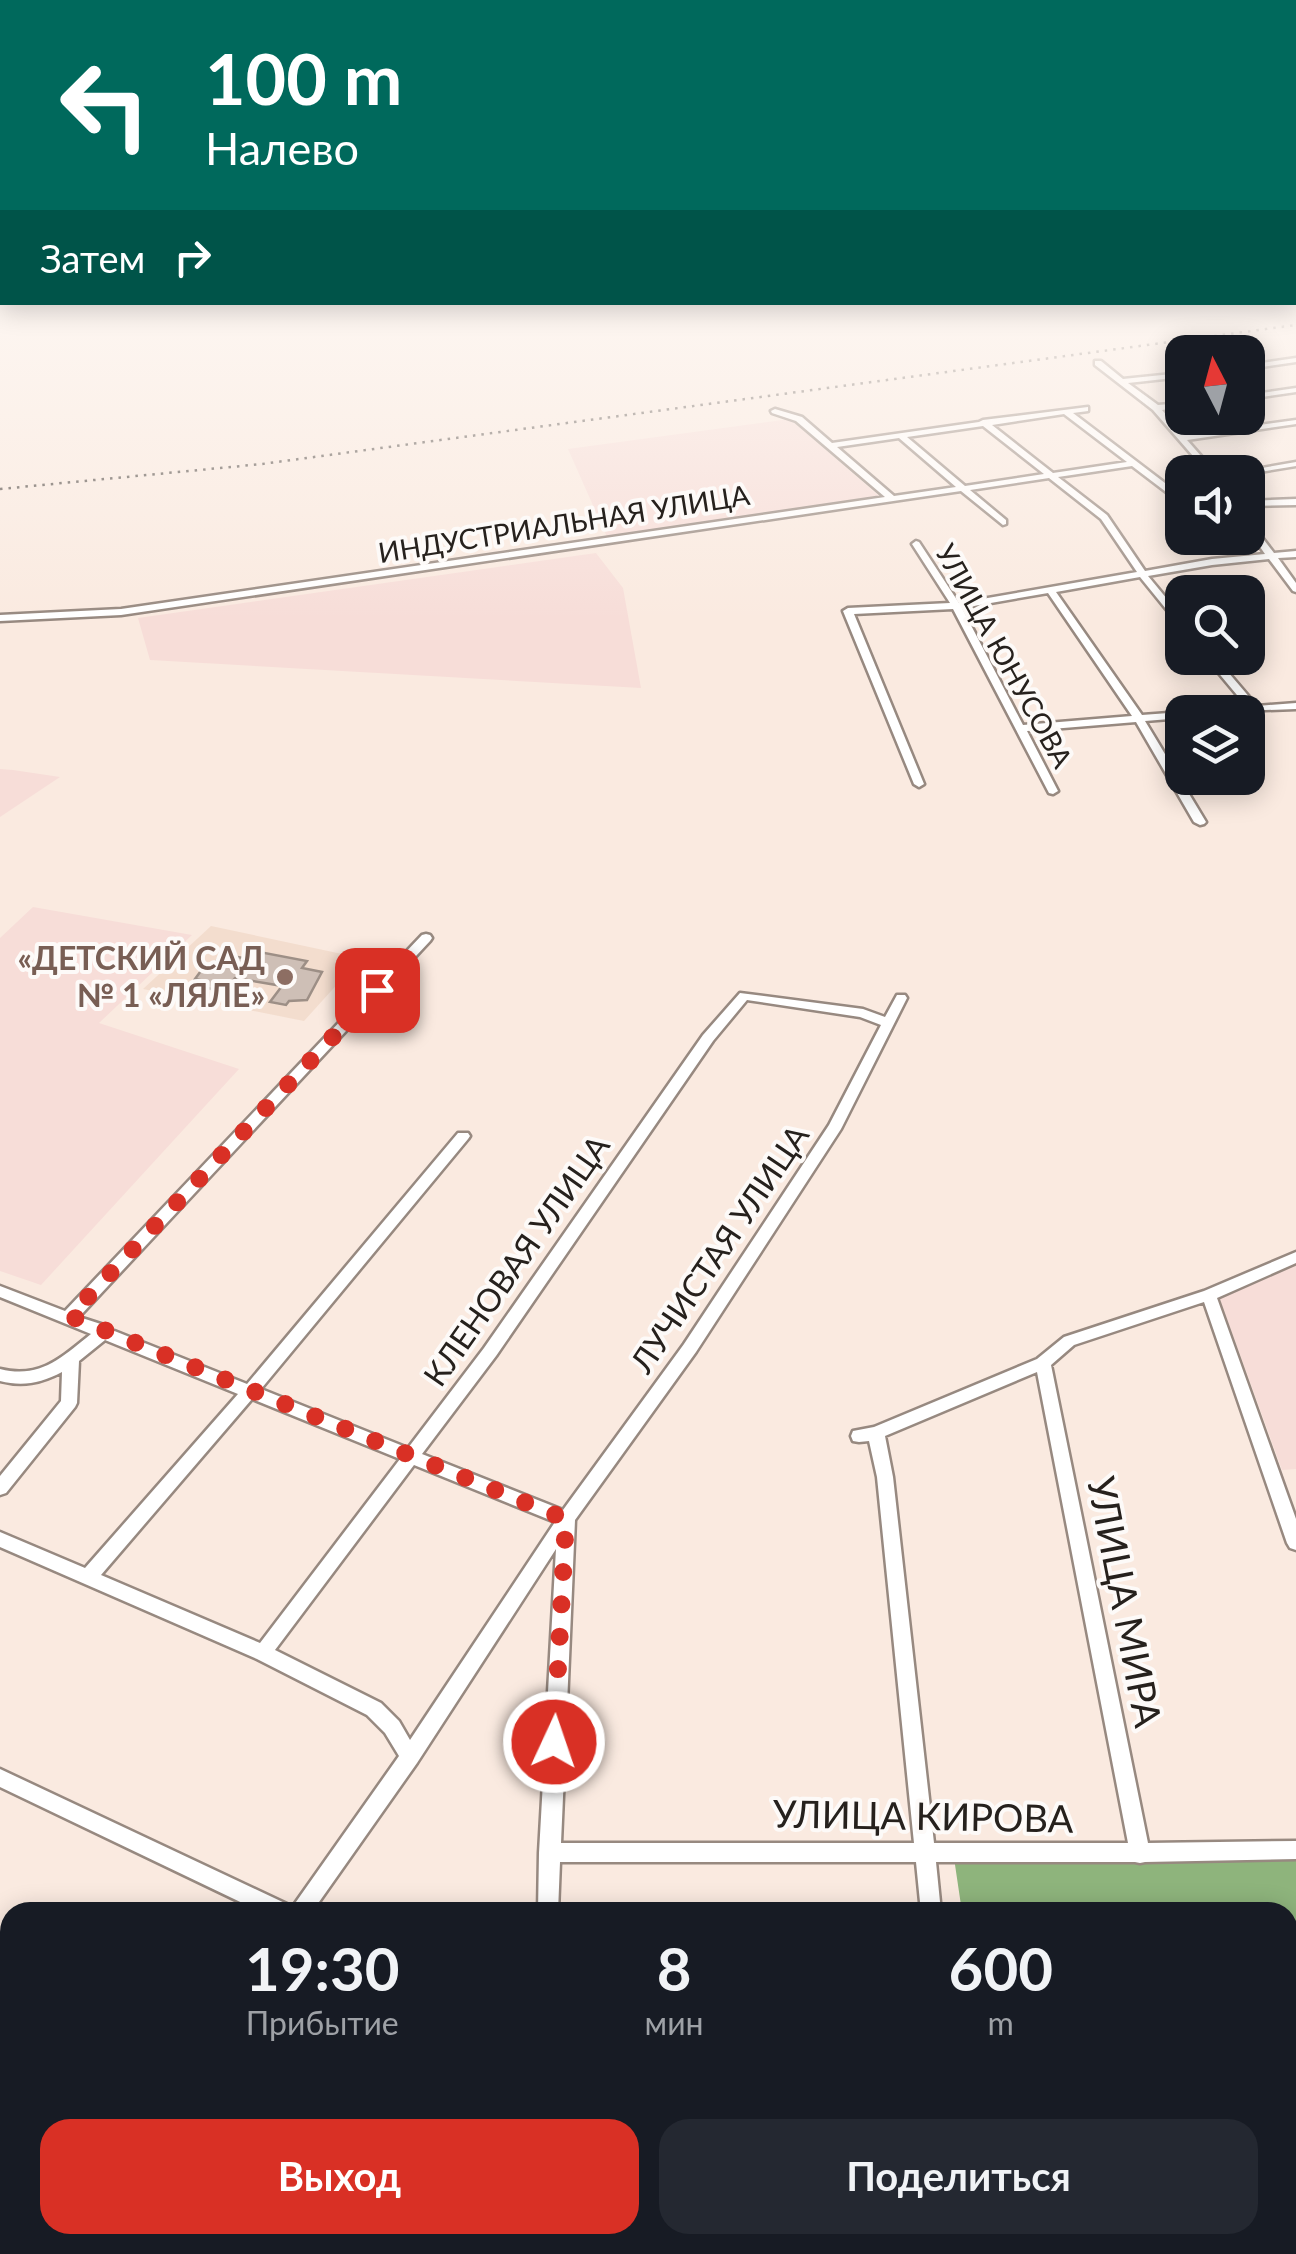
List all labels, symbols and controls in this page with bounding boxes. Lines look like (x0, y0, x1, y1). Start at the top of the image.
text: 100 m (205, 36, 402, 120)
icon: left (40, 40, 170, 170)
text: Налево (205, 121, 359, 175)
icon: right (165, 230, 220, 285)
text: Затем (40, 235, 145, 281)
north arrow (1165, 335, 1265, 435)
map controls (1165, 335, 1265, 795)
button: sound (1165, 455, 1265, 555)
street label: ИНДУСТРИАЛЬНАЯ УЛИЦА (376, 477, 752, 569)
street label: УЛИЦА ЮНУСОВА (929, 538, 1080, 773)
button: search (1165, 575, 1265, 675)
button: layers (1165, 695, 1265, 795)
place label: «ДЕТСКИЙ САД № 1 «ЛЯЛЕ» (18, 938, 265, 1014)
pin (335, 948, 420, 1033)
icon: arrive (350, 963, 405, 1018)
marker: «ДЕТСКИЙ САД № 1 «ЛЯЛЕ» (274, 966, 296, 988)
street label: ЛУЧИСТАЯ УЛИЦА (621, 1117, 816, 1380)
street label: КЛЕНОВАЯ УЛИЦА (415, 1127, 617, 1393)
street label: УЛИЦА МИРА (1079, 1473, 1173, 1731)
position arrow (502, 1690, 606, 1794)
street label: УЛИЦА КИРОВА (772, 1789, 1074, 1841)
text: 19:30 (245, 1932, 400, 2004)
text: 8 (657, 1932, 692, 2004)
text: 600 (949, 1932, 1053, 2004)
text: Прибытие (246, 2003, 399, 2042)
text: мин (645, 2003, 704, 2042)
text: m (988, 2003, 1014, 2042)
button: Выход (40, 2119, 639, 2234)
button: Поделиться (659, 2119, 1258, 2234)

